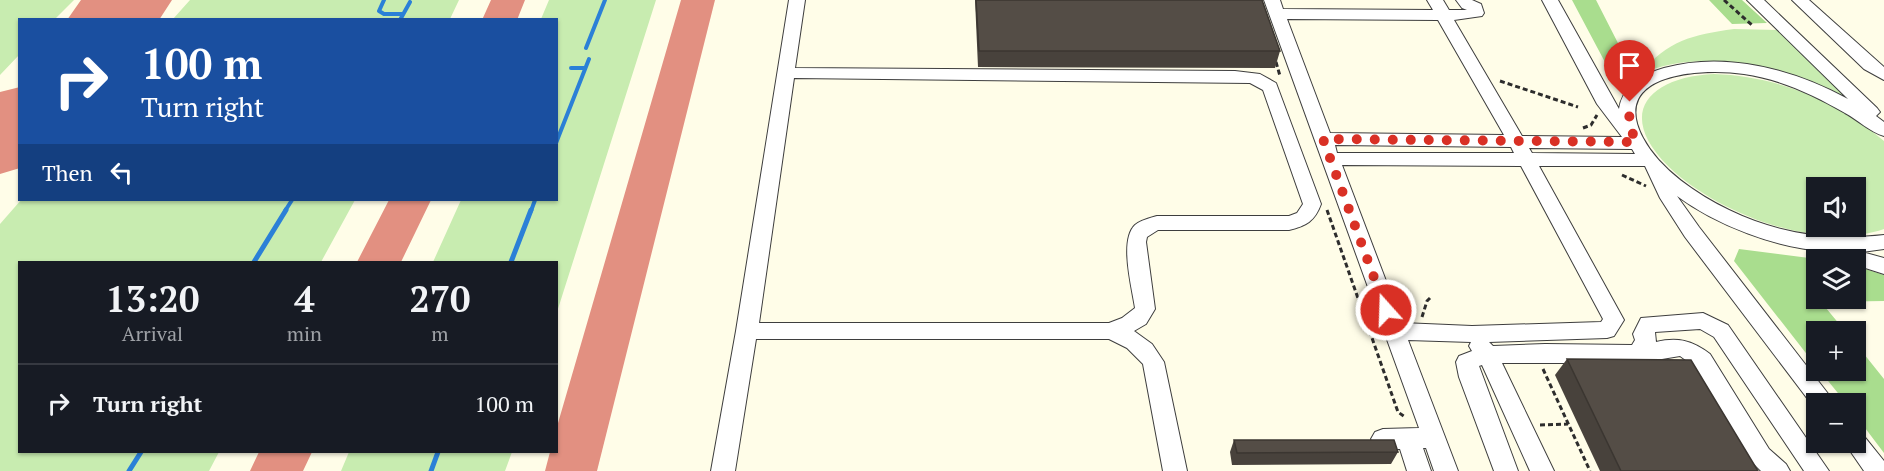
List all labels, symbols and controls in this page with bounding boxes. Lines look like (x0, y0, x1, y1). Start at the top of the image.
text: 100 m (141, 35, 262, 91)
pin (1604, 40, 1655, 102)
icon: right (42, 42, 120, 120)
icon: arrive (1613, 49, 1646, 82)
text: Turn right (141, 89, 264, 125)
icon: left (105, 156, 138, 189)
text: Then (42, 158, 93, 187)
map controls (1806, 177, 1866, 453)
button: sound (1806, 177, 1866, 237)
button: layers (1806, 249, 1866, 309)
text: 13:20 (106, 275, 199, 322)
text: 4 (294, 275, 315, 322)
text: 270 (409, 275, 470, 322)
position arrow (1354, 278, 1418, 342)
text: Arrival (122, 320, 183, 347)
text: min (287, 320, 322, 347)
text: m (431, 320, 449, 347)
button: + (1806, 321, 1866, 381)
icon: right (42, 387, 75, 420)
text: Turn right (93, 389, 202, 418)
text: 100 m (474, 389, 534, 418)
button: − (1806, 393, 1866, 453)

